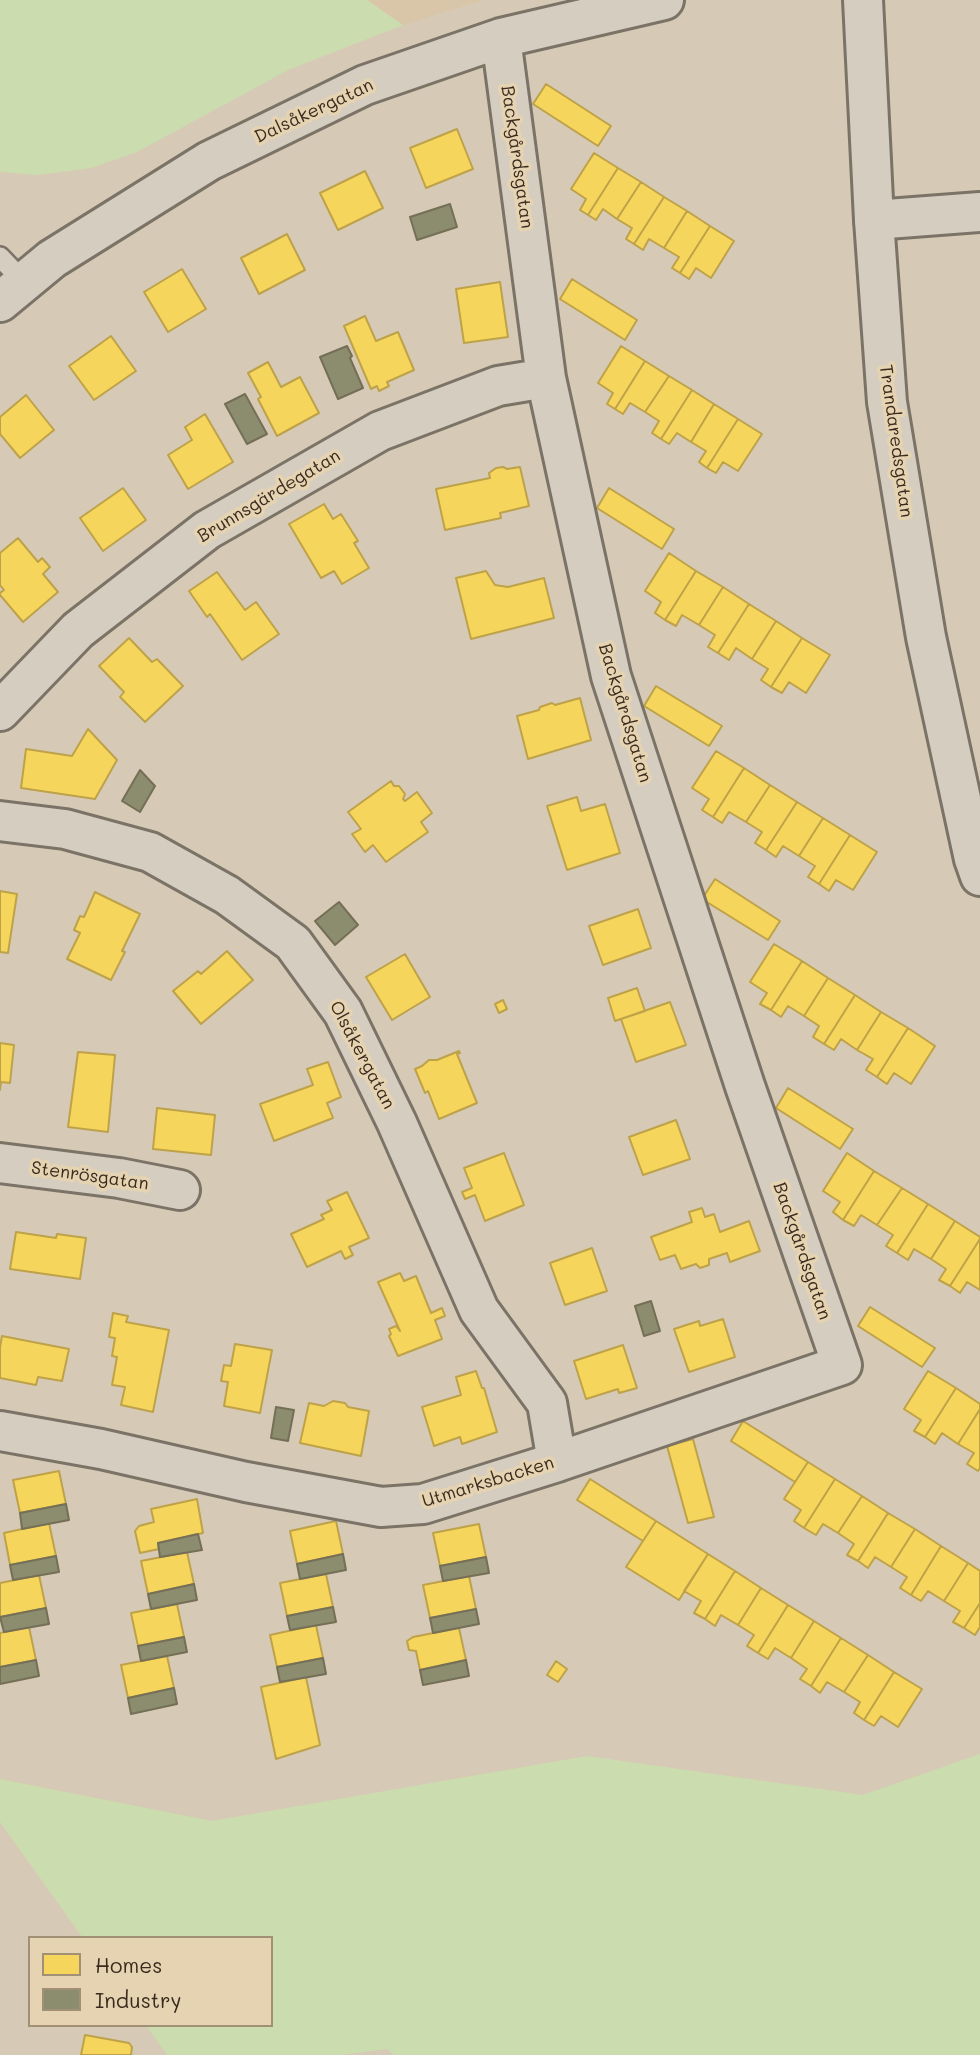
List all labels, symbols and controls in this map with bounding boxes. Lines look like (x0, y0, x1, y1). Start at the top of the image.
street label: Dalsåkergatan (251, 74, 377, 148)
street label: Backgårdsgatan (496, 84, 538, 230)
street label: Trandaredsgatan (875, 363, 917, 519)
street label: Brunnsgärdegatan (194, 445, 344, 547)
street label: Backgårdsgatan (594, 641, 656, 785)
street label: Olsåkergatan (324, 997, 400, 1113)
street label: Stenrösgatan (30, 1157, 150, 1195)
street label: Backgårdsgatan (768, 1179, 836, 1323)
street label: Utmarksbacken (419, 1452, 557, 1512)
legend (28, 1936, 273, 2027)
text: Homes (95, 1951, 162, 1978)
text: Industry (95, 1986, 182, 2013)

